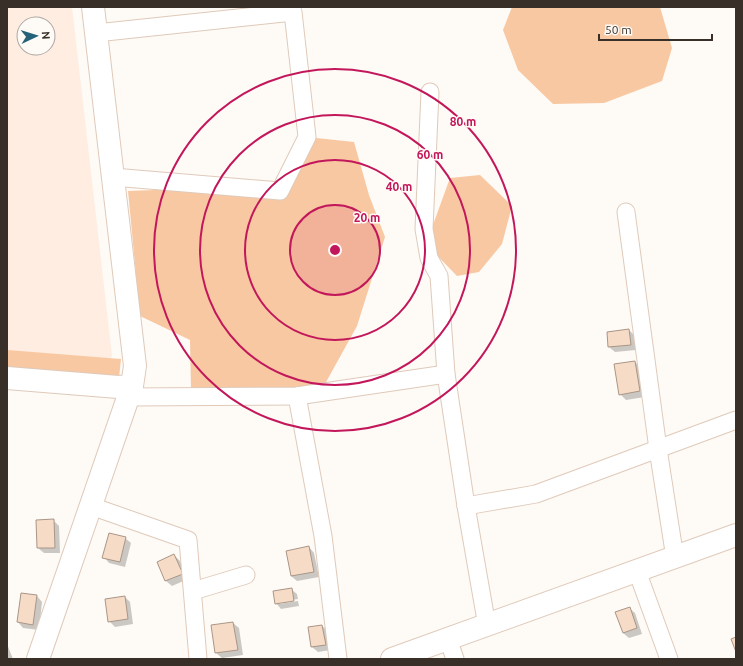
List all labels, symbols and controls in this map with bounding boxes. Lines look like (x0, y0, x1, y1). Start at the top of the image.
north arrow (16, 16, 56, 56)
scale bar (599, 16, 712, 42)
text: 50 m (605, 23, 632, 36)
text: N (40, 31, 52, 40)
text: 80 m (450, 115, 476, 128)
text: 60 m (417, 148, 443, 161)
text: 40 m (386, 180, 412, 193)
text: 20 m (354, 211, 380, 224)
centre of rings (328, 243, 342, 257)

